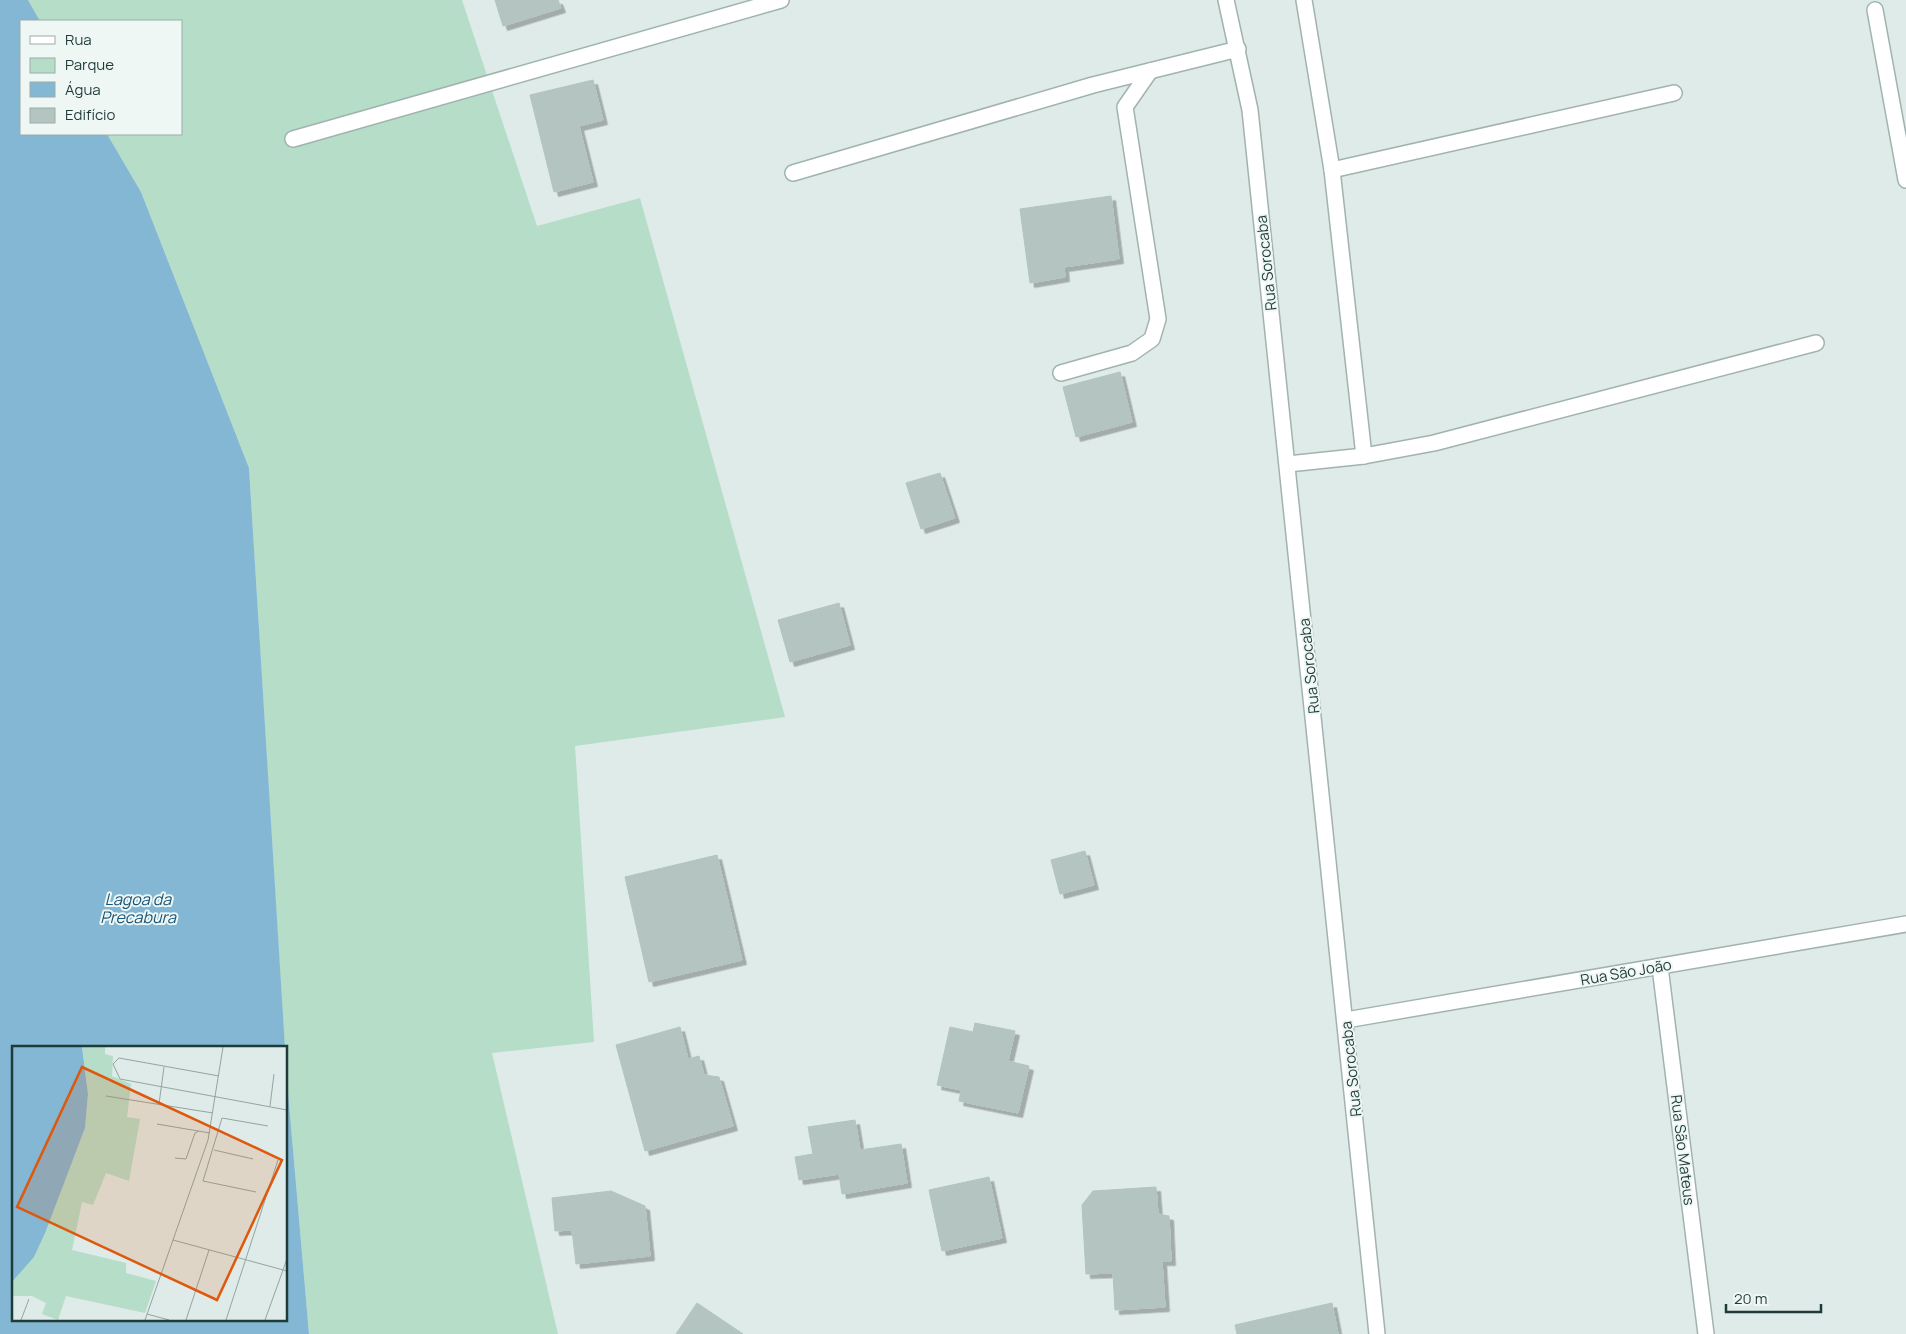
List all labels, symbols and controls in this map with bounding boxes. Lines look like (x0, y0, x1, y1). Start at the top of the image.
legend (20, 20, 182, 135)
text: Rua (65, 29, 92, 50)
text: Parque (65, 54, 114, 75)
text: Água (65, 79, 101, 100)
text: Edifício (65, 104, 116, 125)
street label: Rua Sorocaba (1251, 214, 1281, 312)
street label: Rua Sorocaba (1294, 617, 1324, 715)
water label: Lagoa da Precabura (100, 888, 177, 928)
street label: Rua São João (1579, 954, 1673, 990)
street label: Rua Sorocaba (1336, 1020, 1366, 1118)
inset map (12, 1046, 288, 1322)
street label: Rua São Mateus (1666, 1093, 1700, 1207)
scale bar (1726, 1282, 1821, 1314)
text: 20 m (1734, 1288, 1767, 1309)

